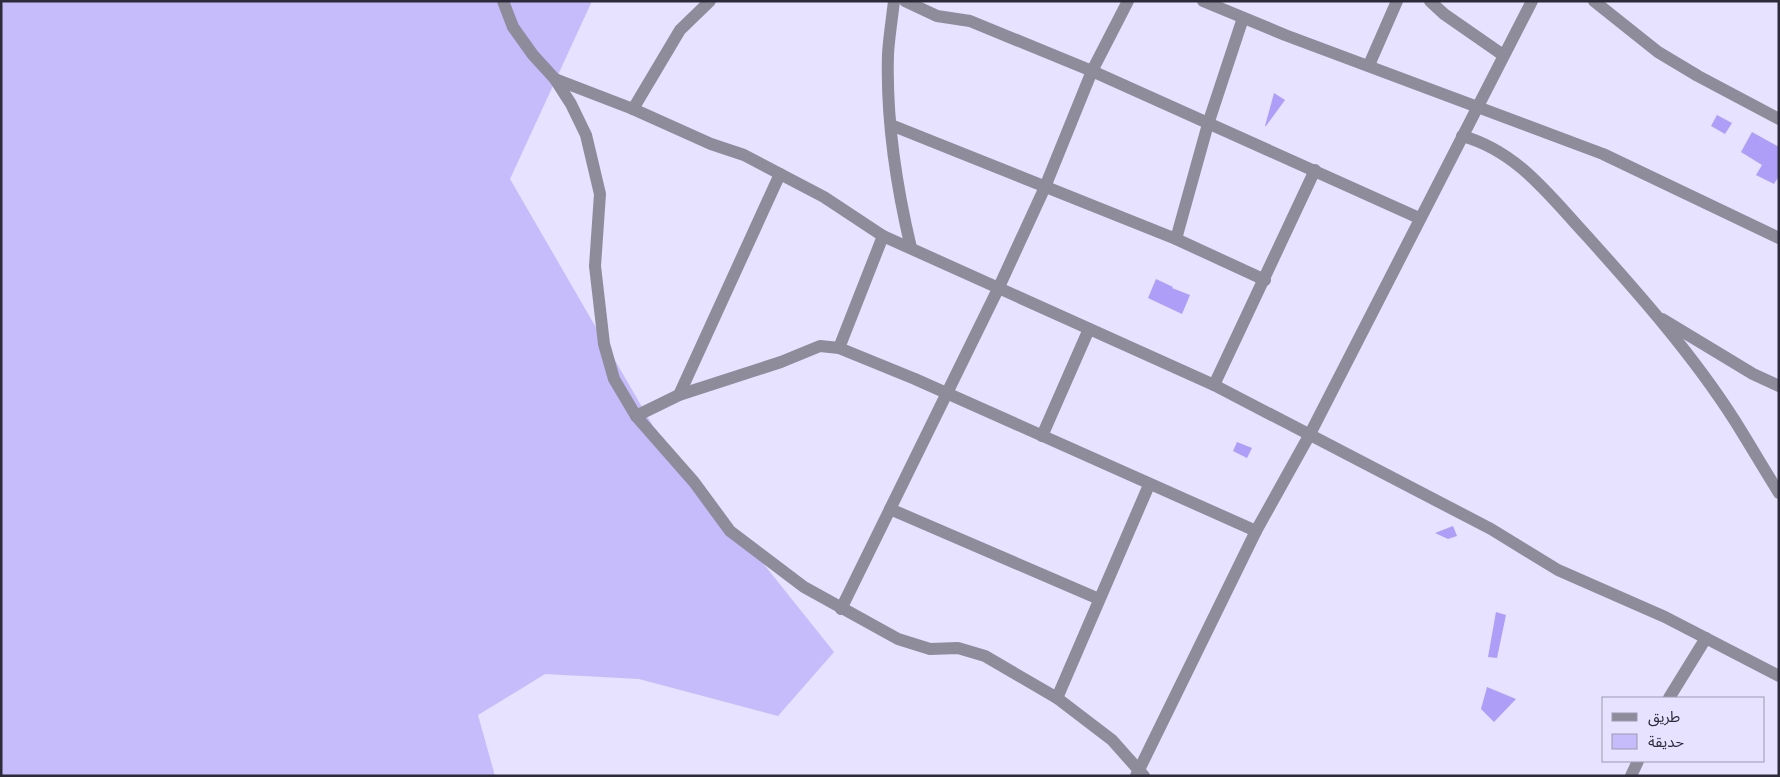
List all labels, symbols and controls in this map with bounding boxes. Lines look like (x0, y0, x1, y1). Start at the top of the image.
legend (1602, 697, 1765, 762)
text: طريق (1648, 710, 1680, 727)
text: حديقة (1648, 735, 1684, 750)

